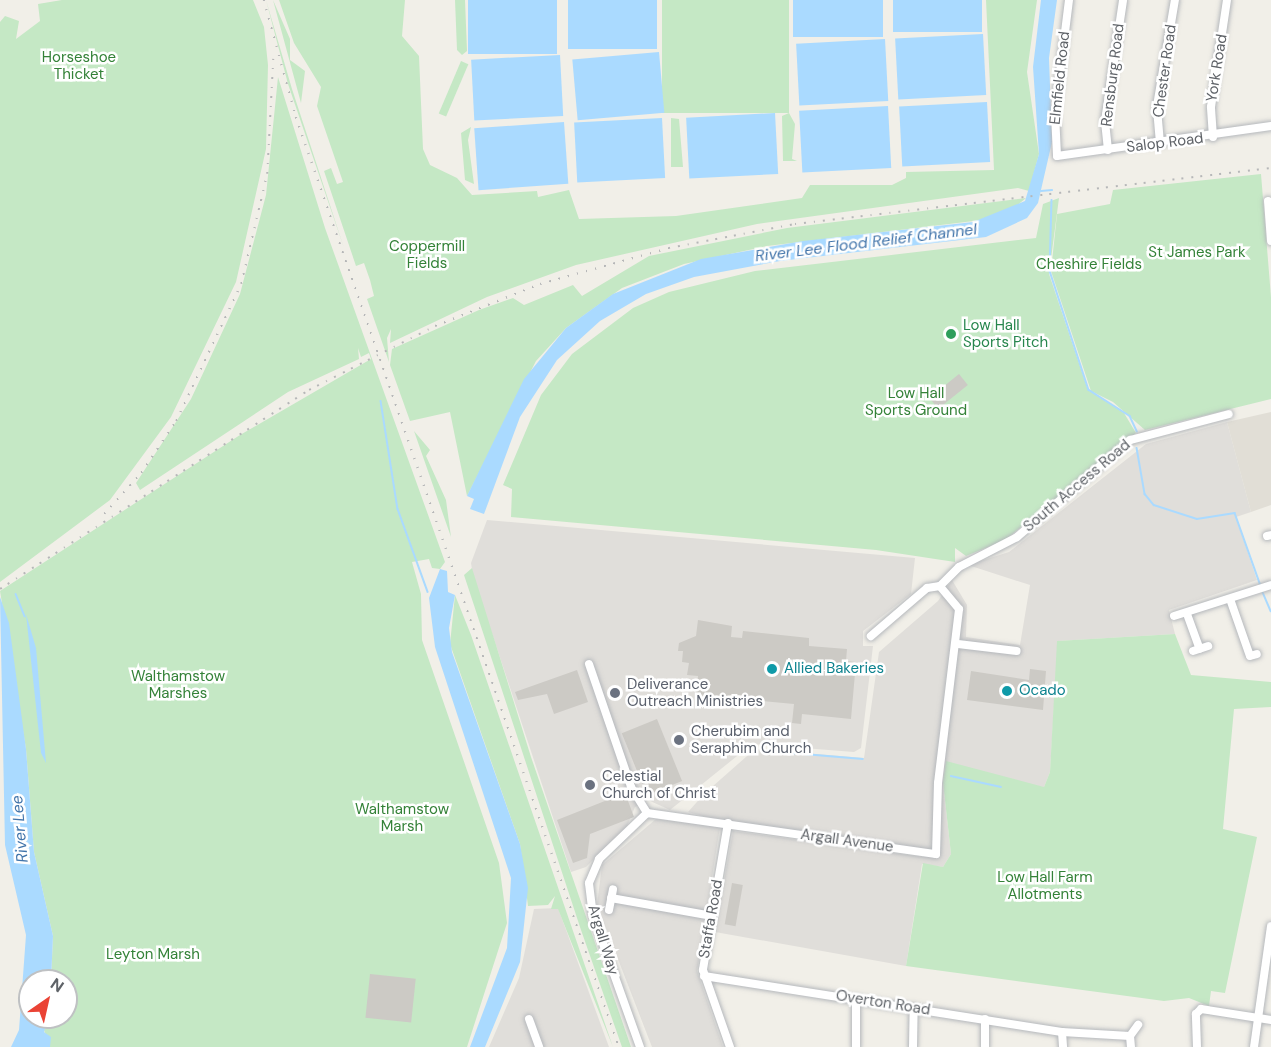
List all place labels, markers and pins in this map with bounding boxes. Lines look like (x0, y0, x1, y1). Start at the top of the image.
place label: Low Hall Sports Pitch (963, 316, 1048, 351)
marker: Low Hall Sports Pitch (944, 327, 958, 341)
place label: Allied Bakeries (784, 660, 884, 678)
marker: Allied Bakeries (765, 662, 779, 676)
place label: Deliverance Outreach Ministries (627, 675, 763, 710)
place label: Ocado (1019, 682, 1066, 700)
marker: Ocado (1000, 684, 1014, 698)
marker: Deliverance Outreach Ministries (608, 686, 622, 700)
place label: Cherubim and Seraphim Church (691, 722, 811, 757)
marker: Cherubim and Seraphim Church (672, 733, 686, 747)
place label: Celestial Church of Christ (602, 767, 716, 802)
marker: Celestial Church of Christ (583, 778, 597, 792)

